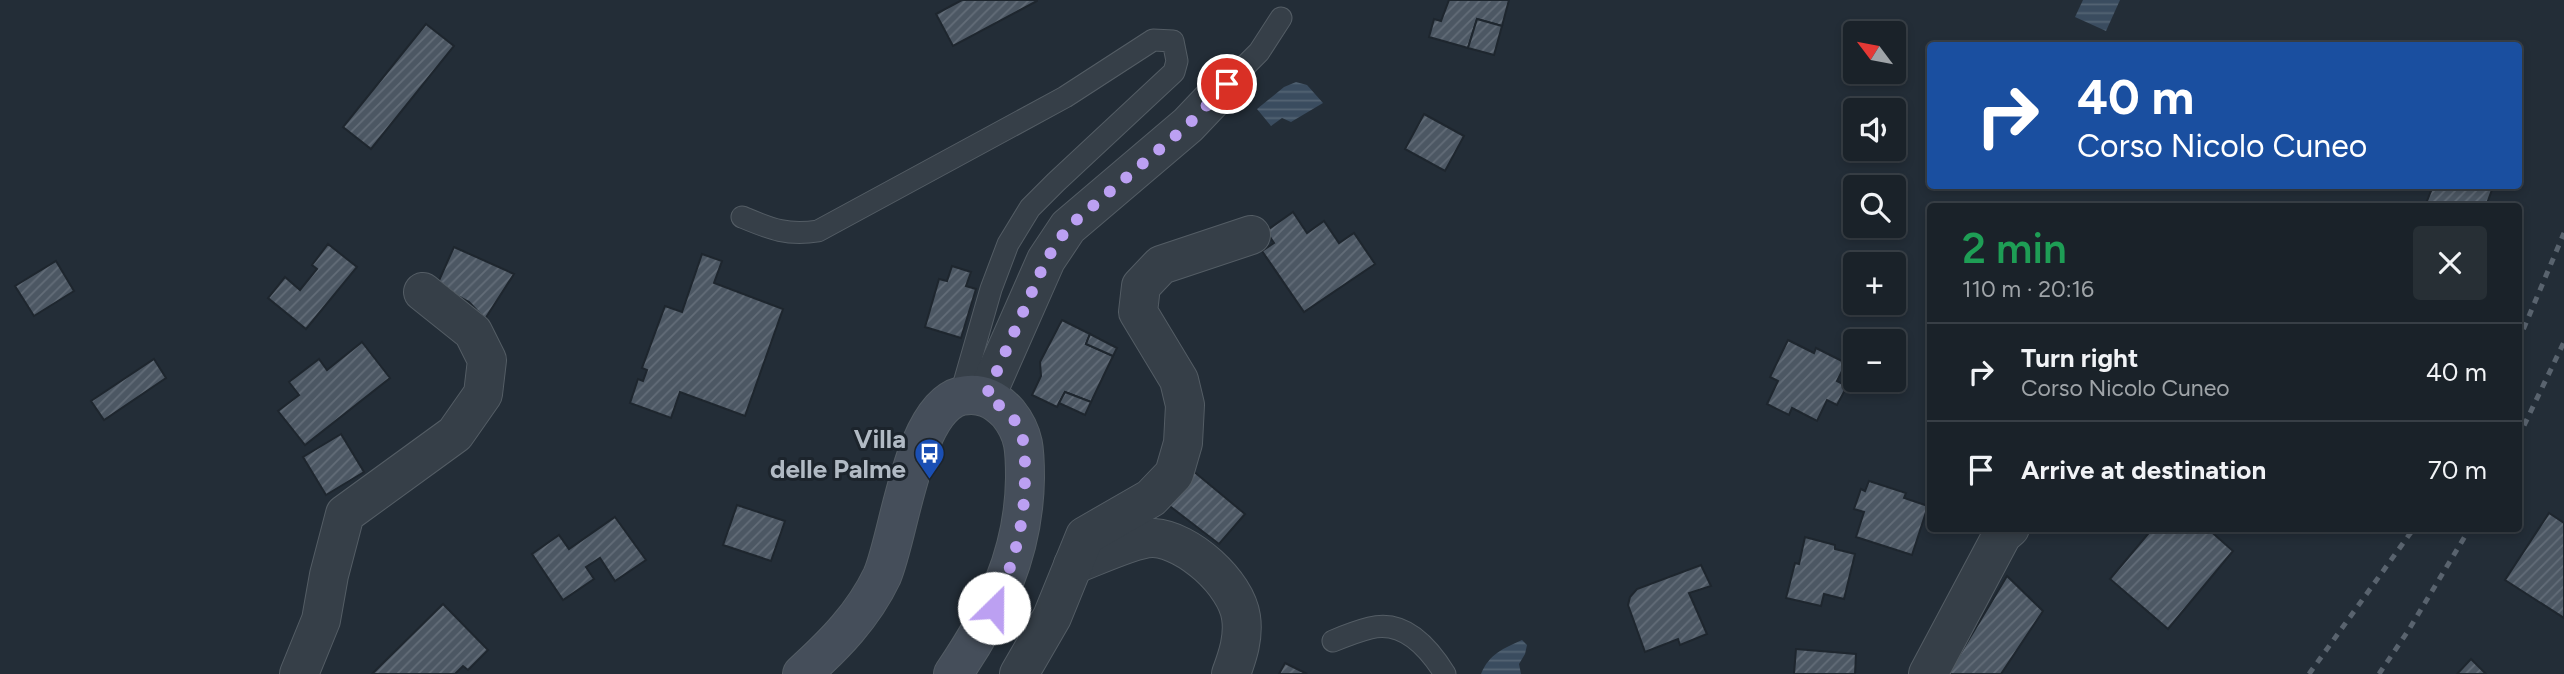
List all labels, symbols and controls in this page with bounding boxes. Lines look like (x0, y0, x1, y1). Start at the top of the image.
north arrow (1843, 21, 1906, 84)
map controls (1843, 21, 1906, 392)
pin (1197, 54, 1257, 114)
icon: arrive (1208, 65, 1246, 103)
text: 40 m (2077, 67, 2194, 126)
icon: right (1962, 70, 2053, 161)
button: sound (1843, 98, 1906, 161)
text: Corso Nicolo Cuneo (2077, 127, 2367, 165)
button: search (1843, 175, 1906, 238)
text: 2 min (1962, 223, 2067, 274)
button: close (2413, 226, 2487, 300)
button: + (1843, 252, 1906, 315)
text: 110 m · 20:16 (1962, 275, 2094, 303)
button: − (1843, 329, 1906, 392)
text: Turn right (2021, 342, 2138, 374)
icon: right (1962, 353, 2000, 391)
text: 40 m (2426, 356, 2487, 388)
text: Corso Nicolo Cuneo (2021, 374, 2230, 402)
place label: Villa delle Palme (770, 423, 906, 485)
bus stop icon: Villa delle Palme (912, 437, 946, 481)
icon: arrive (1962, 451, 2000, 489)
text: Arrive at destination (2021, 454, 2266, 486)
text: 70 m (2428, 454, 2487, 486)
position arrow (957, 571, 1031, 645)

